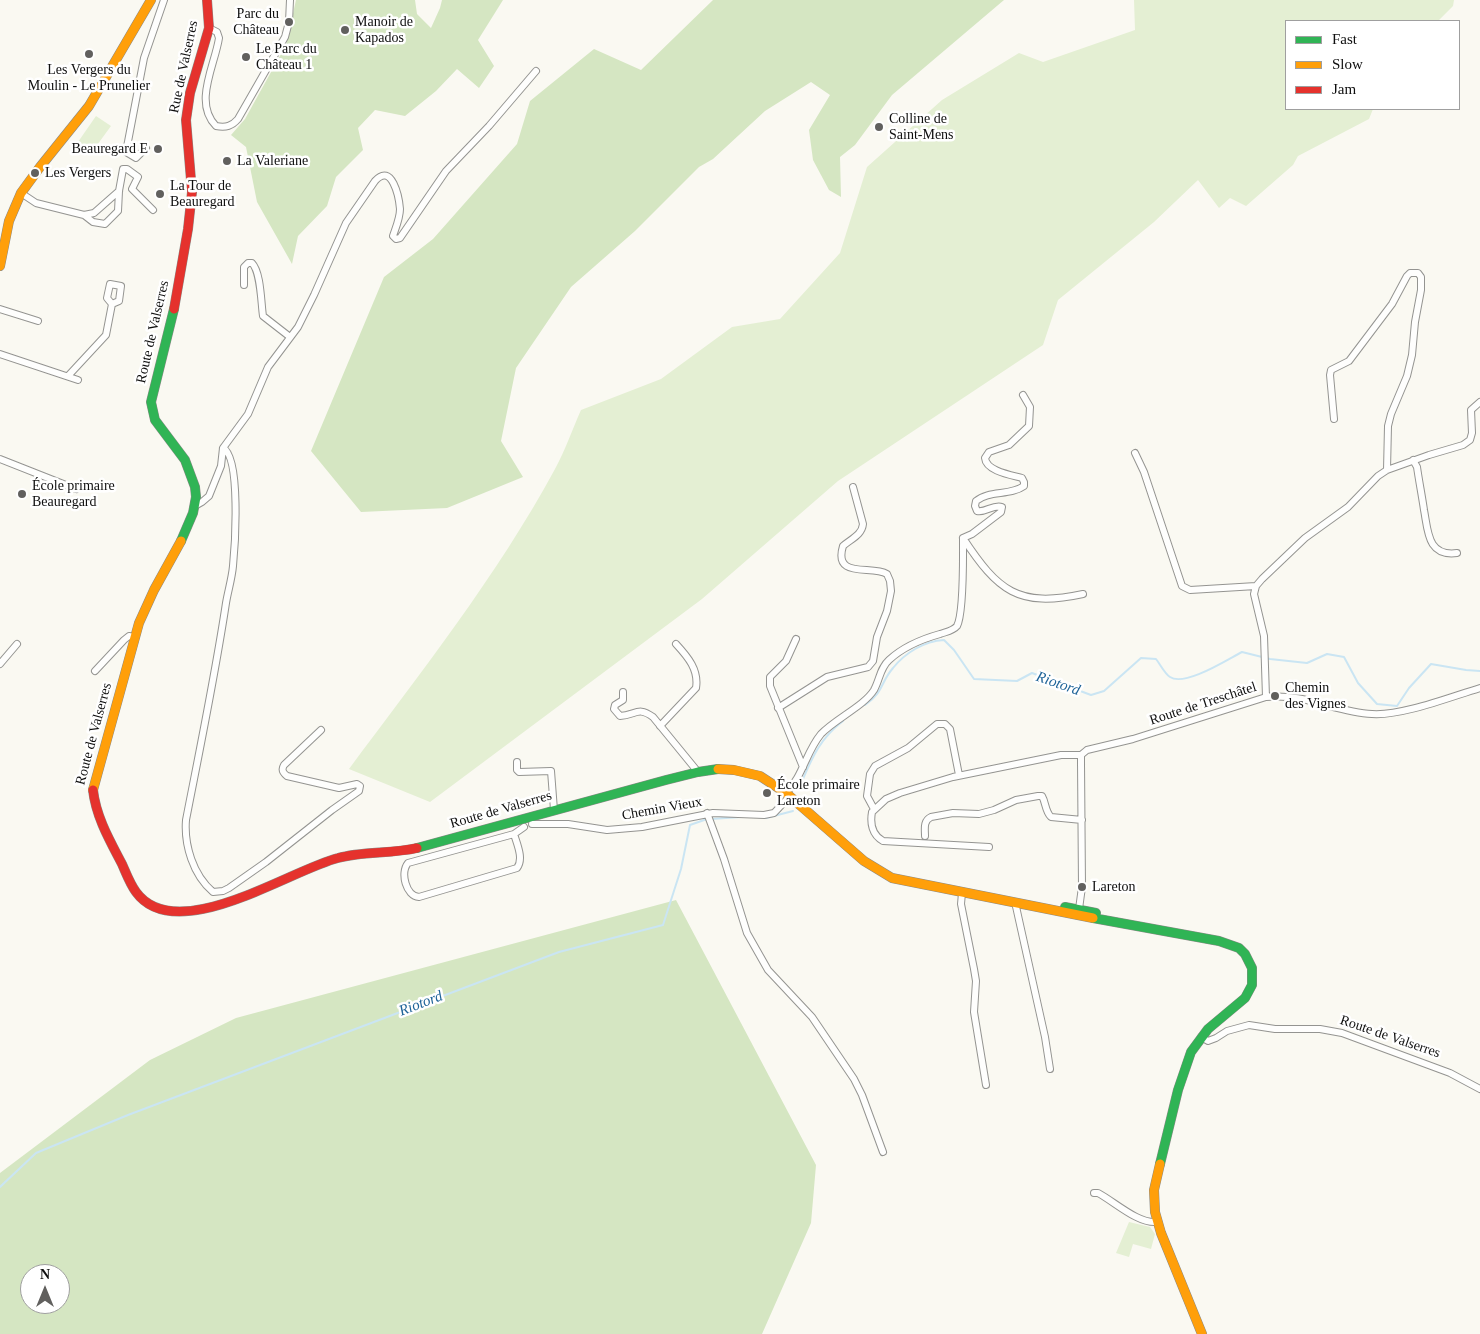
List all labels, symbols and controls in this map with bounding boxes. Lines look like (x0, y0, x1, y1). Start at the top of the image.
place label: Parc du Château (233, 6, 279, 38)
place label: Manoir de Kapados (355, 14, 413, 46)
marker: Parc du Château (283, 16, 295, 28)
street label: Rue de Valserres (166, 19, 202, 115)
legend (1285, 20, 1460, 110)
marker: Manoir de Kapados (339, 24, 351, 36)
text: Fast (1332, 31, 1357, 47)
place label: Le Parc du Château 1 (256, 41, 317, 74)
marker: Les Vergers du Moulin - Le Prunelier (83, 48, 95, 60)
marker: Le Parc du Château 1 (240, 51, 252, 63)
text: Slow (1332, 56, 1363, 72)
place label: Les Vergers du Moulin - Le Prunelier (28, 62, 150, 94)
text: Jam (1332, 81, 1356, 97)
place label: Colline de Saint-Mens (889, 111, 954, 144)
marker: Colline de Saint-Mens (873, 121, 885, 133)
place label: Beauregard E (71, 141, 148, 157)
marker: Beauregard E (152, 143, 164, 155)
place label: La Valeriane (237, 153, 308, 169)
marker: La Valeriane (221, 155, 233, 167)
place label: Les Vergers (45, 165, 111, 181)
marker: Les Vergers (29, 167, 41, 179)
place label: La Tour de Beauregard (170, 178, 235, 210)
marker: La Tour de Beauregard (154, 188, 166, 200)
street label: Route de Valserres (133, 279, 173, 385)
place label: École primaire Beauregard (32, 478, 115, 511)
marker: École primaire Beauregard (16, 488, 28, 500)
water label: Riotord (1034, 668, 1082, 700)
street label: Route de Treschâtel (1147, 679, 1259, 729)
place label: Chemin des Vignes (1285, 680, 1346, 712)
street label: Route de Valserres (72, 681, 116, 787)
marker: Chemin des Vignes (1269, 690, 1281, 702)
place label: École primaire Lareton (777, 777, 860, 810)
street label: Route de Valserres (448, 787, 554, 833)
marker: École primaire Lareton (761, 787, 773, 799)
street label: Chemin Vieux (621, 794, 703, 824)
place label: Lareton (1092, 879, 1136, 895)
marker: Lareton (1076, 881, 1088, 893)
water label: Riotord (397, 987, 445, 1021)
street label: Route de Valserres (1338, 1012, 1442, 1062)
north arrow (20, 1264, 70, 1314)
text: N (40, 1267, 50, 1282)

